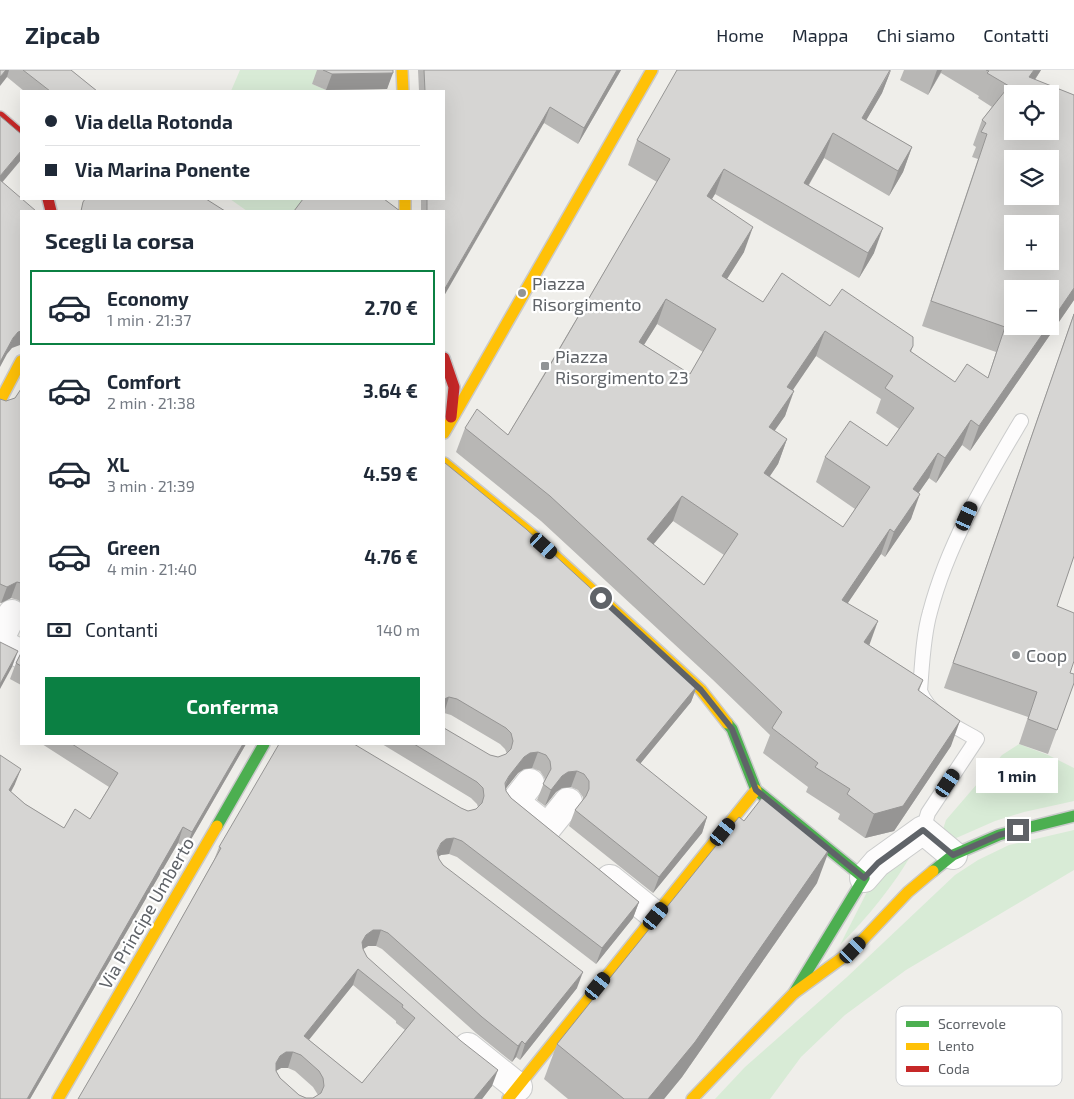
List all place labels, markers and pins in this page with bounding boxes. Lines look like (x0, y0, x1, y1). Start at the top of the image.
place label: Piazza Risorgimento (532, 272, 642, 315)
marker: Piazza Risorgimento (516, 287, 528, 299)
place label: Piazza Risorgimento 23 (555, 345, 689, 388)
marker: Piazza Risorgimento 23 (539, 360, 551, 372)
place label: Coop (1026, 644, 1067, 666)
marker: Coop (1010, 649, 1022, 661)

